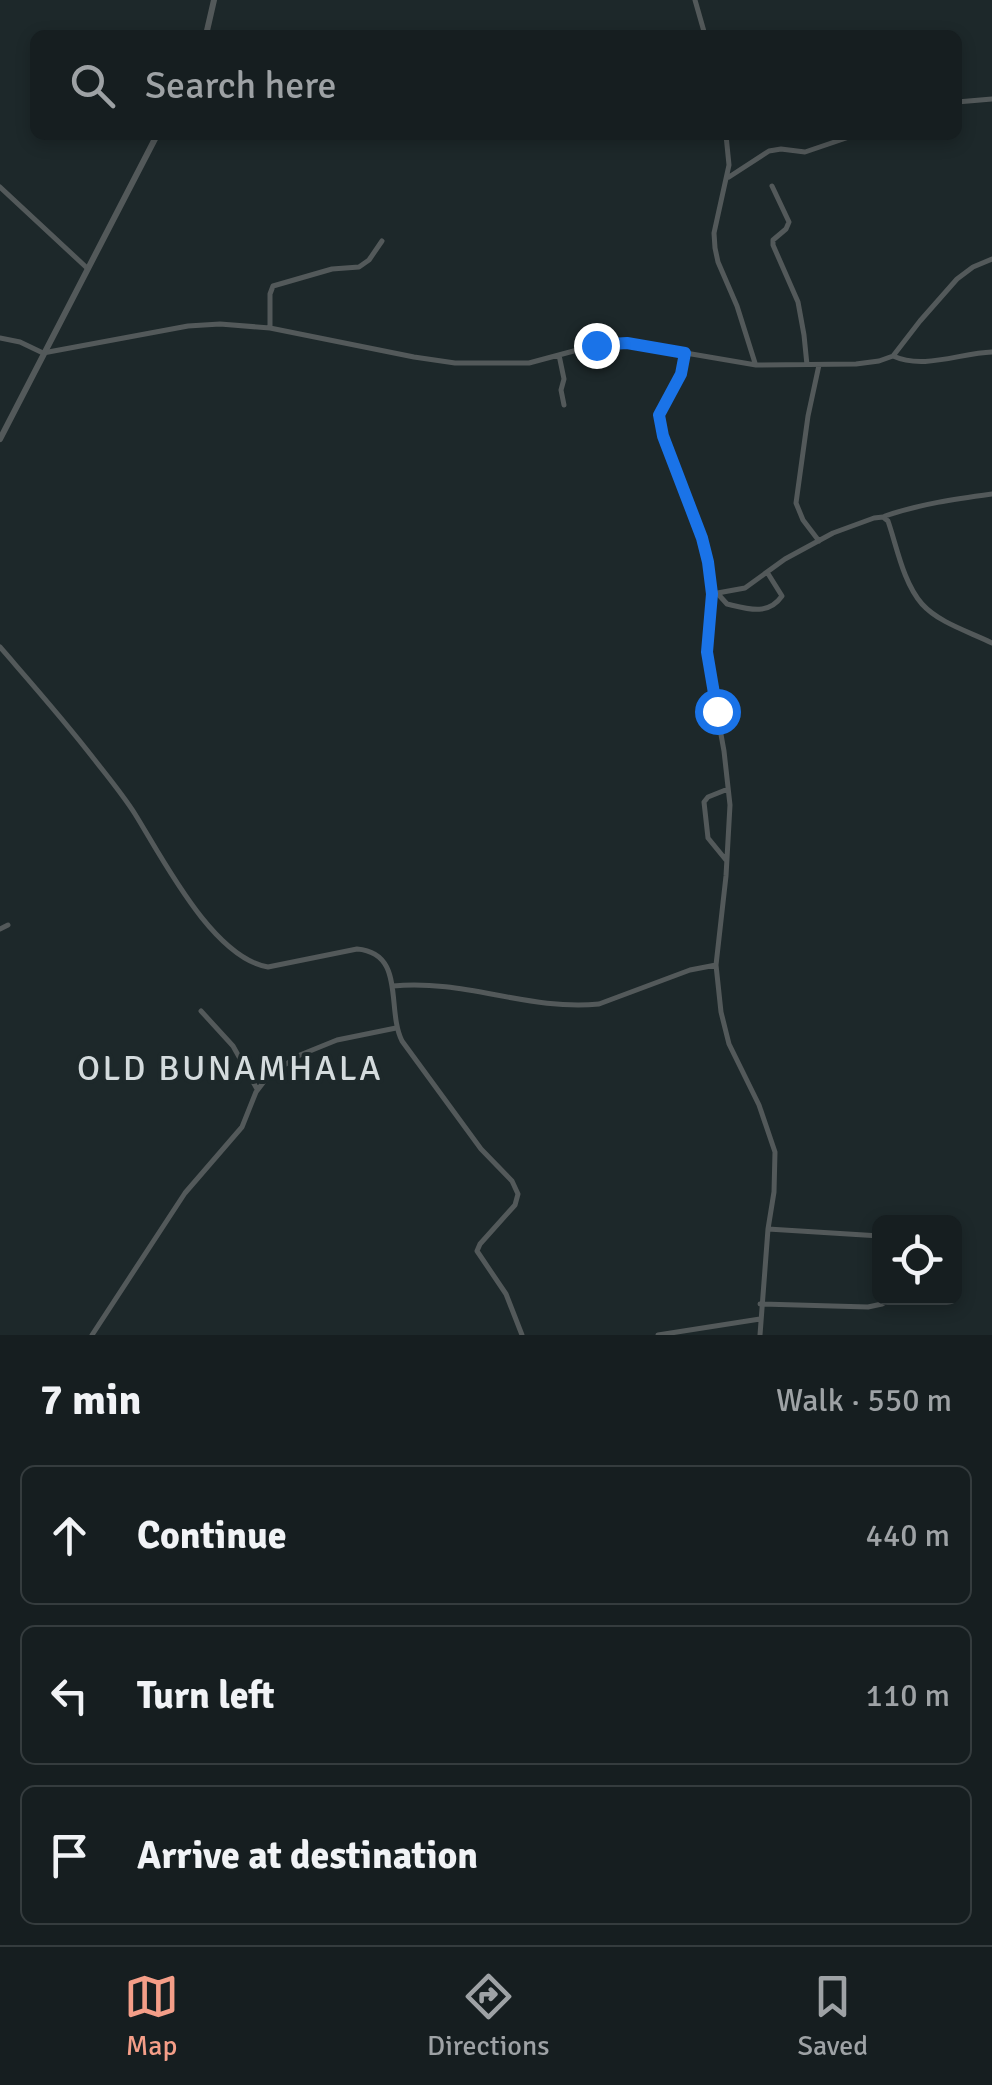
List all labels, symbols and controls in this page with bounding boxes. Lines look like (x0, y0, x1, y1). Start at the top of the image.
search box (30, 30, 962, 140)
icon: search (65, 58, 120, 113)
text: Search here (145, 62, 337, 109)
route end (574, 323, 620, 369)
route start (695, 689, 741, 735)
district label: OLD BUNAMHALA (77, 1047, 383, 1090)
map controls (872, 1215, 962, 1305)
button: locate (872, 1215, 962, 1305)
text: 7 min (40, 1375, 141, 1426)
text: Walk · 550 m (776, 1381, 952, 1420)
icon: ahead (42, 1508, 97, 1563)
text: Continue (137, 1512, 287, 1559)
text: 440 m (866, 1516, 950, 1555)
icon: left (42, 1668, 97, 1723)
text: Turn left (137, 1672, 275, 1719)
text: 110 m (866, 1676, 950, 1715)
icon: arrive (42, 1828, 97, 1883)
text: Arrive at destination (137, 1832, 478, 1879)
tab: Map (124, 1969, 179, 2063)
tab: Directions (427, 1969, 549, 2063)
tab: Saved (797, 1969, 868, 2063)

